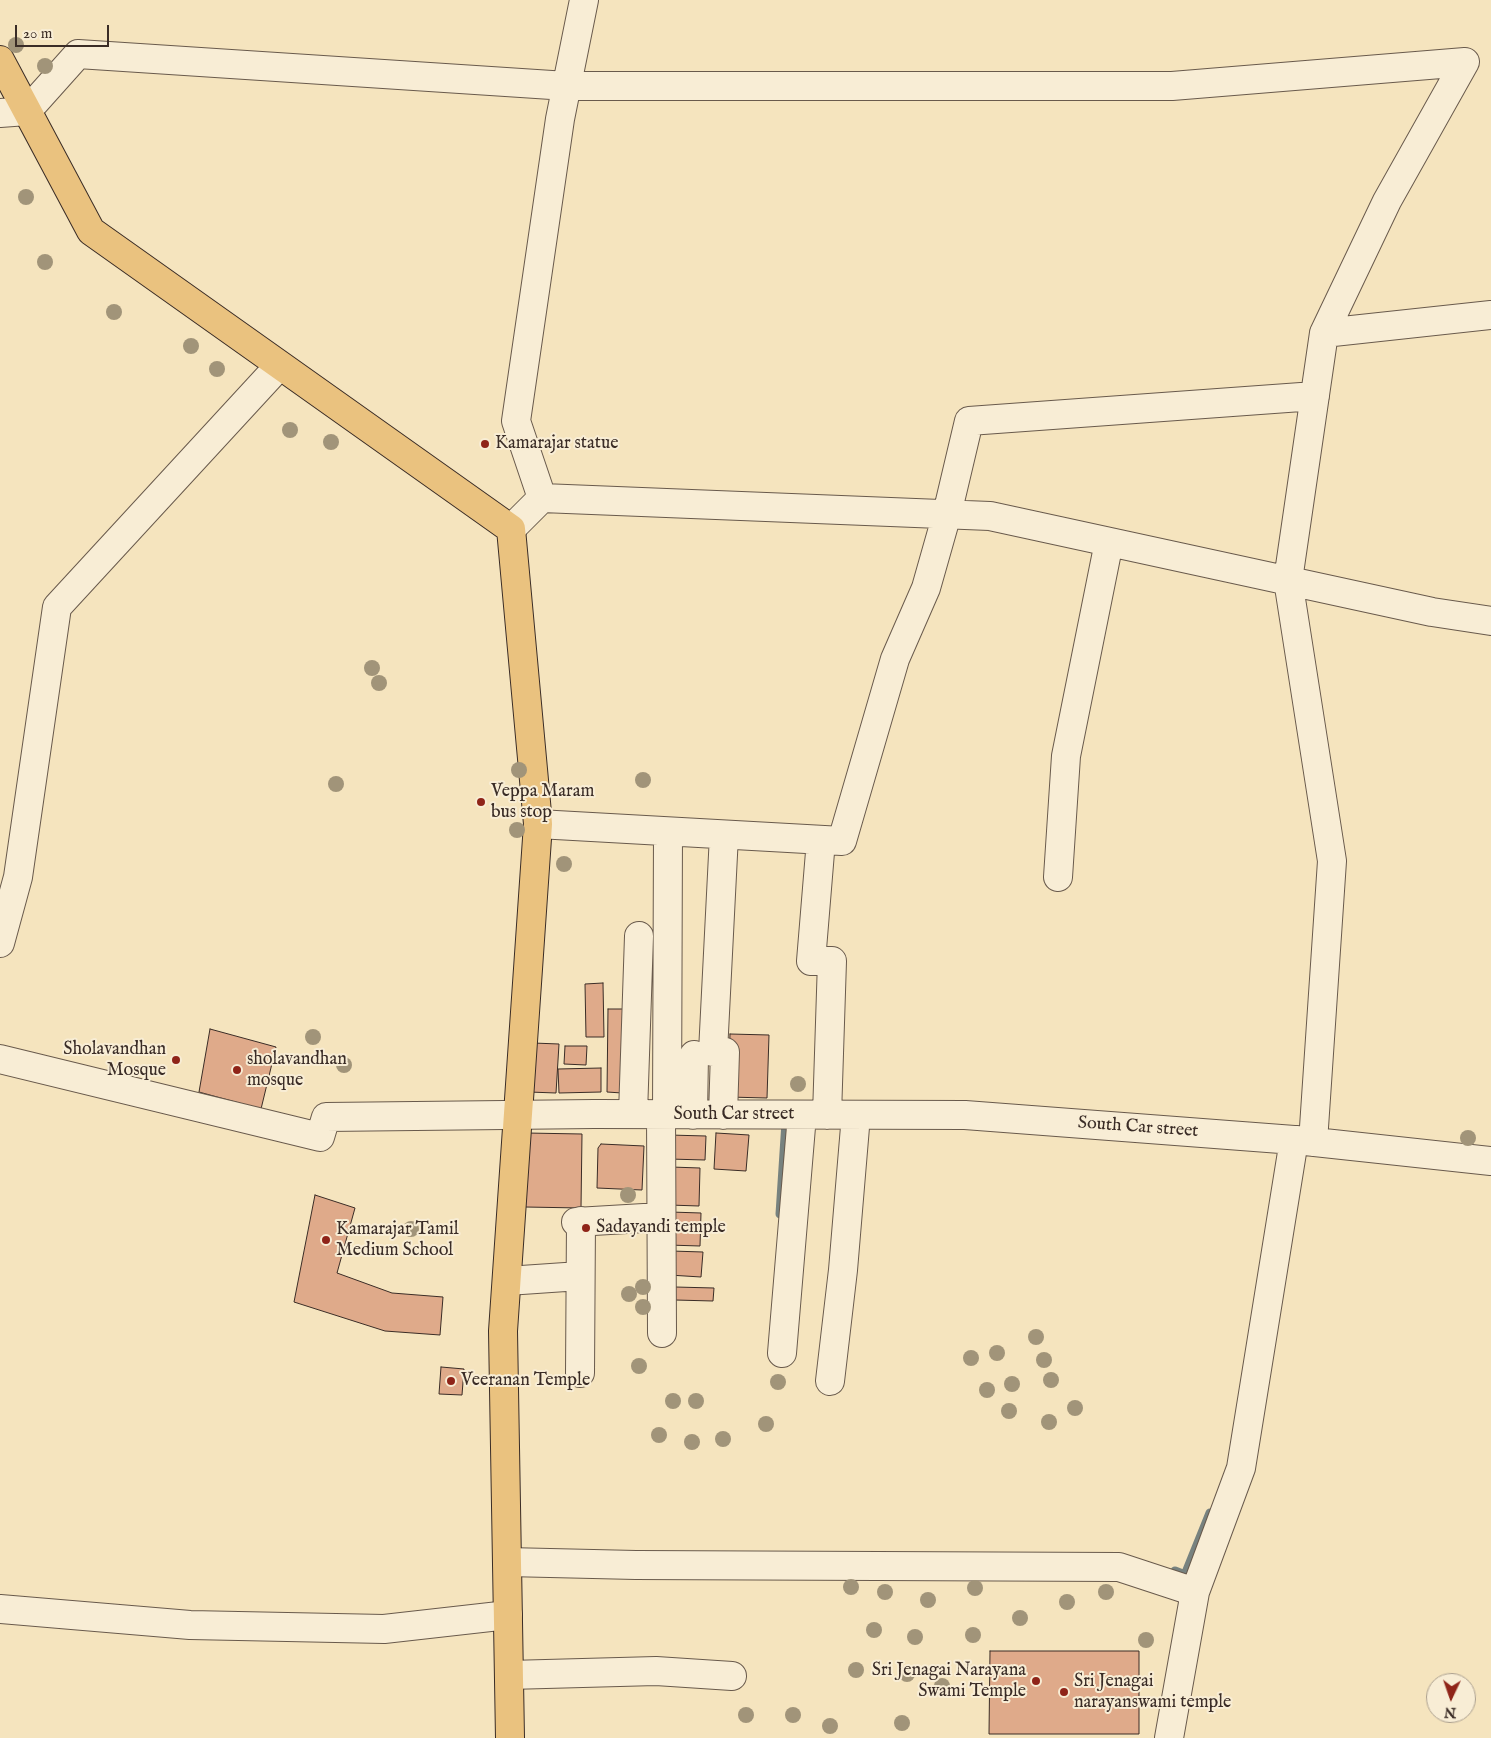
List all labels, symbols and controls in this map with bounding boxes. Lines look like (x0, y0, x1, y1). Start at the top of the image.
scale bar (18, 15, 111, 47)
text: 20 m (23, 24, 52, 43)
place label: Kamarajar statue (495, 433, 619, 455)
marker: Kamarajar statue (479, 438, 491, 450)
place label: Veppa Maram bus stop (491, 781, 594, 824)
marker: Veppa Maram bus stop (475, 796, 487, 808)
place label: Sholavandhan Mosque (63, 1039, 166, 1082)
place label: sholavandhan mosque (247, 1049, 347, 1092)
marker: Sholavandhan Mosque (170, 1054, 182, 1066)
marker: sholavandhan mosque (231, 1064, 243, 1076)
street label: South Car street (674, 1104, 794, 1126)
street label: South Car street (1077, 1113, 1199, 1143)
place label: Sadayandi temple (596, 1217, 726, 1239)
place label: Kamarajar Tamil Medium School (336, 1219, 459, 1262)
marker: Sadayandi temple (580, 1222, 592, 1234)
marker: Kamarajar Tamil Medium School (320, 1234, 332, 1246)
place label: Veeranan Temple (461, 1370, 590, 1392)
marker: Veeranan Temple (445, 1375, 457, 1387)
place label: Sri Jenagai Narayana Swami Temple (872, 1660, 1026, 1702)
place label: Sri Jenagai narayanswami temple (1074, 1671, 1231, 1714)
north arrow (1426, 1673, 1476, 1723)
marker: Sri Jenagai Narayana Swami Temple (1030, 1675, 1042, 1687)
marker: Sri Jenagai narayanswami temple (1058, 1686, 1070, 1698)
text: N (1444, 1703, 1457, 1721)

